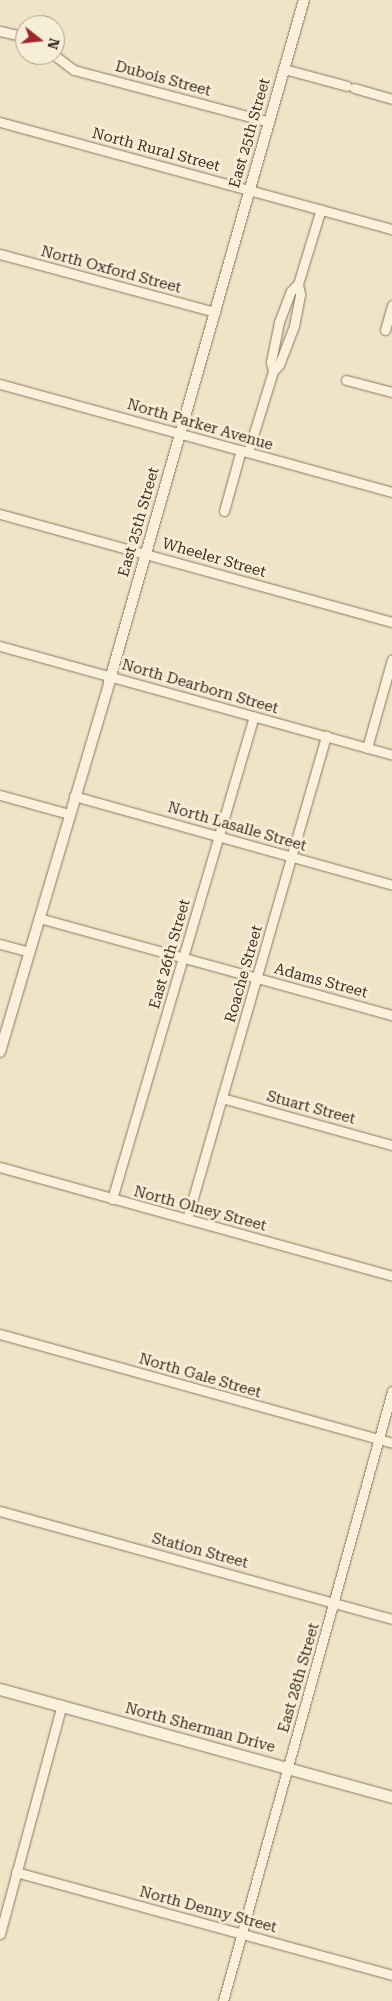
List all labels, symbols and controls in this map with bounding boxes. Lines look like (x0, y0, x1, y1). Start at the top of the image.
north arrow (15, 15, 65, 65)
text: N (44, 36, 63, 51)
street label: Dubois Street (113, 58, 213, 100)
street label: East 25th Street (226, 76, 274, 190)
street label: North Rural Street (90, 124, 222, 176)
street label: North Oxford Street (39, 243, 183, 297)
street label: North Parker Avenue (125, 396, 275, 454)
street label: East 25th Street (115, 465, 163, 579)
street label: Wheeler Street (160, 535, 268, 581)
street label: North Dearborn Street (120, 656, 280, 718)
street label: North Lasalle Street (166, 799, 308, 855)
street label: East 26th Street (146, 897, 194, 1011)
street label: Roache Street (222, 923, 266, 1025)
street label: Adams Street (272, 960, 370, 1002)
street label: Stuart Street (265, 1088, 357, 1128)
street label: North Olney Street (132, 1183, 268, 1235)
street label: North Gale Street (137, 1350, 263, 1402)
street label: Station Street (150, 1530, 250, 1572)
street label: East 28th Street (275, 1621, 323, 1735)
street label: North Sherman Drive (123, 1699, 277, 1757)
street label: North Denny Street (137, 1883, 279, 1937)

